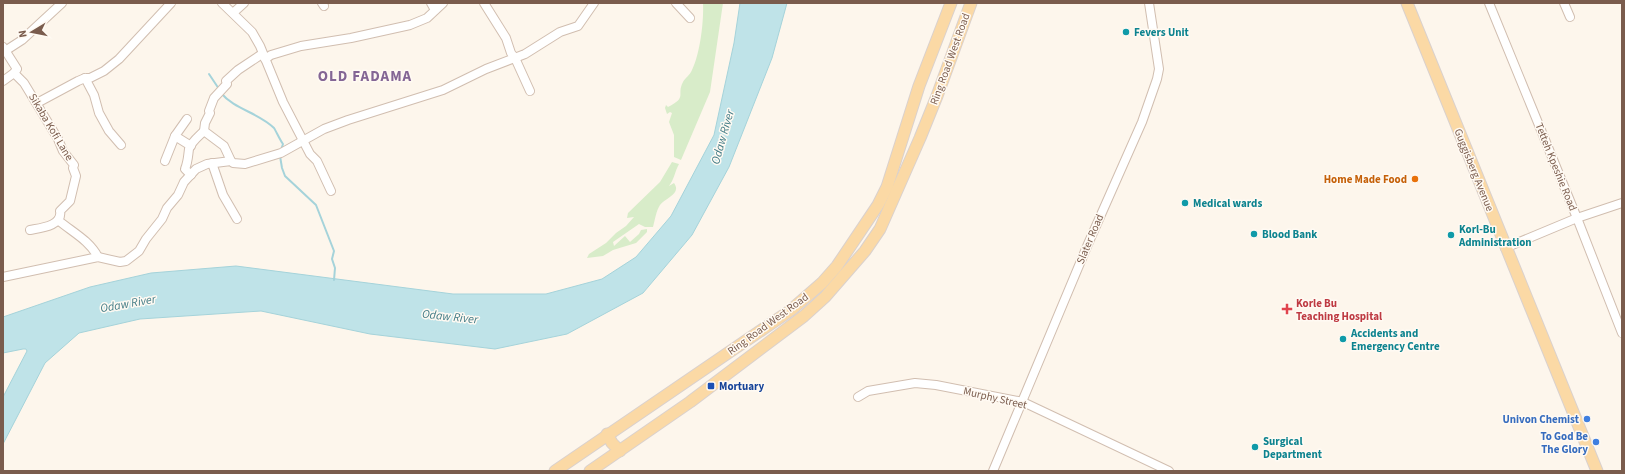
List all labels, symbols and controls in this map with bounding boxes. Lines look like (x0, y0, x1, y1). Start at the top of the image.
street label: Ring Road West Road (926, 11, 974, 107)
north arrow (12, 12, 52, 52)
place label: Fevers Unit (1134, 25, 1190, 40)
marker: Fevers Unit (1121, 27, 1131, 37)
text: N (15, 29, 31, 39)
district label: OLD FADAMA (318, 66, 412, 87)
street label: Sikaba Kofi Lane (25, 91, 77, 164)
water label: Odaw River (707, 107, 739, 166)
street label: Tetteh Kpeshie Road (1531, 121, 1581, 213)
street label: Guggisberg Avenue (1451, 126, 1498, 214)
place label: Home Made Food (1324, 172, 1407, 187)
marker: Home Made Food (1410, 174, 1420, 184)
place label: Medical wards (1193, 196, 1262, 211)
marker: Medical wards (1180, 198, 1190, 208)
street label: Slater Road (1073, 212, 1107, 266)
place label: Korl-Bu Administration (1458, 222, 1532, 250)
place label: Blood Bank (1262, 227, 1317, 242)
marker: Blood Bank (1249, 229, 1259, 239)
marker: Korl-Bu Administration (1446, 230, 1456, 240)
street label: Ring Road West Road (725, 290, 811, 358)
water label: Odaw River (99, 291, 158, 317)
place label: Korle Bu Teaching Hospital (1296, 296, 1383, 324)
marker: Korle Bu Teaching Hospital (1281, 303, 1293, 315)
water label: Odaw River (421, 306, 480, 328)
place label: Accidents and Emergency Centre (1350, 326, 1440, 354)
marker: Accidents and Emergency Centre (1338, 334, 1348, 344)
place label: Mortuary (719, 379, 765, 394)
marker: Mortuary (706, 381, 716, 391)
street label: Murphy Street (962, 383, 1029, 413)
place label: Univon Chemist (1502, 412, 1580, 427)
marker: Univon Chemist (1582, 414, 1592, 424)
place label: To God Be The Glory (1540, 429, 1588, 457)
place label: Surgical Department (1263, 434, 1323, 462)
marker: To God Be The Glory (1591, 437, 1601, 447)
marker: Surgical Department (1250, 442, 1260, 452)

